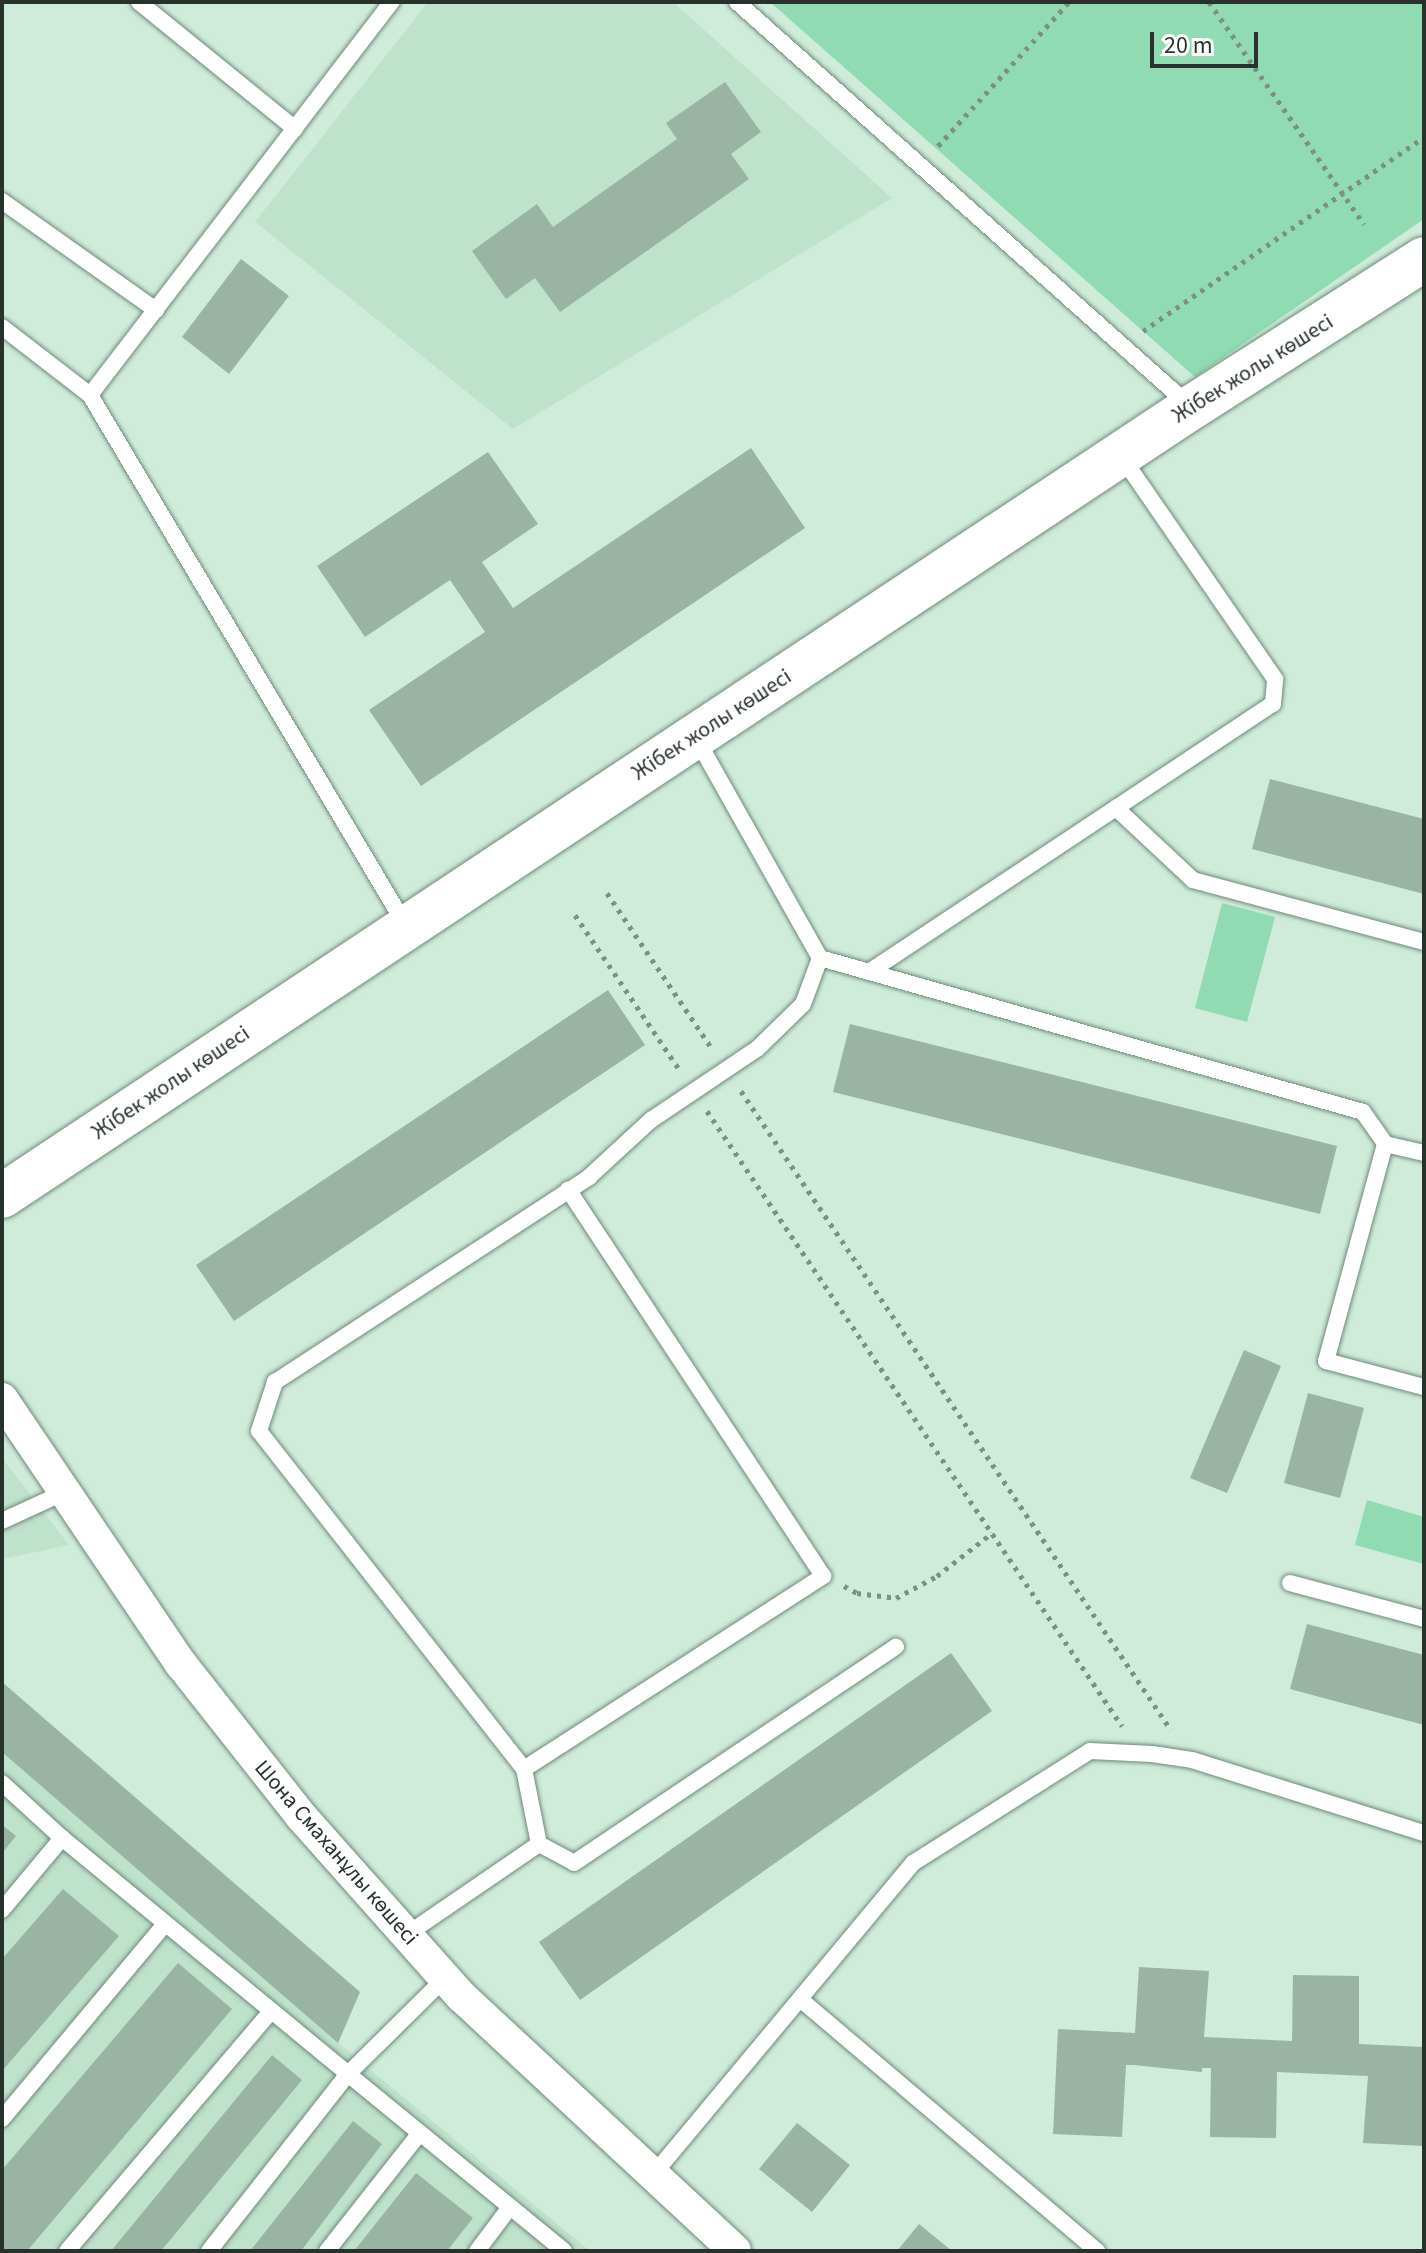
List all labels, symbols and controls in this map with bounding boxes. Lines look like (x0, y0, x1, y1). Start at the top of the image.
scale bar (1154, 16, 1262, 66)
text: 20 m (1164, 28, 1213, 63)
street label: Жібек жолы көшесі (1168, 309, 1338, 429)
street label: Жібек жолы көшесі (627, 664, 797, 786)
street label: Жібек жолы көшесі (87, 1020, 255, 1146)
street label: Шона Смаханұлы көшесі (249, 1755, 423, 1951)

